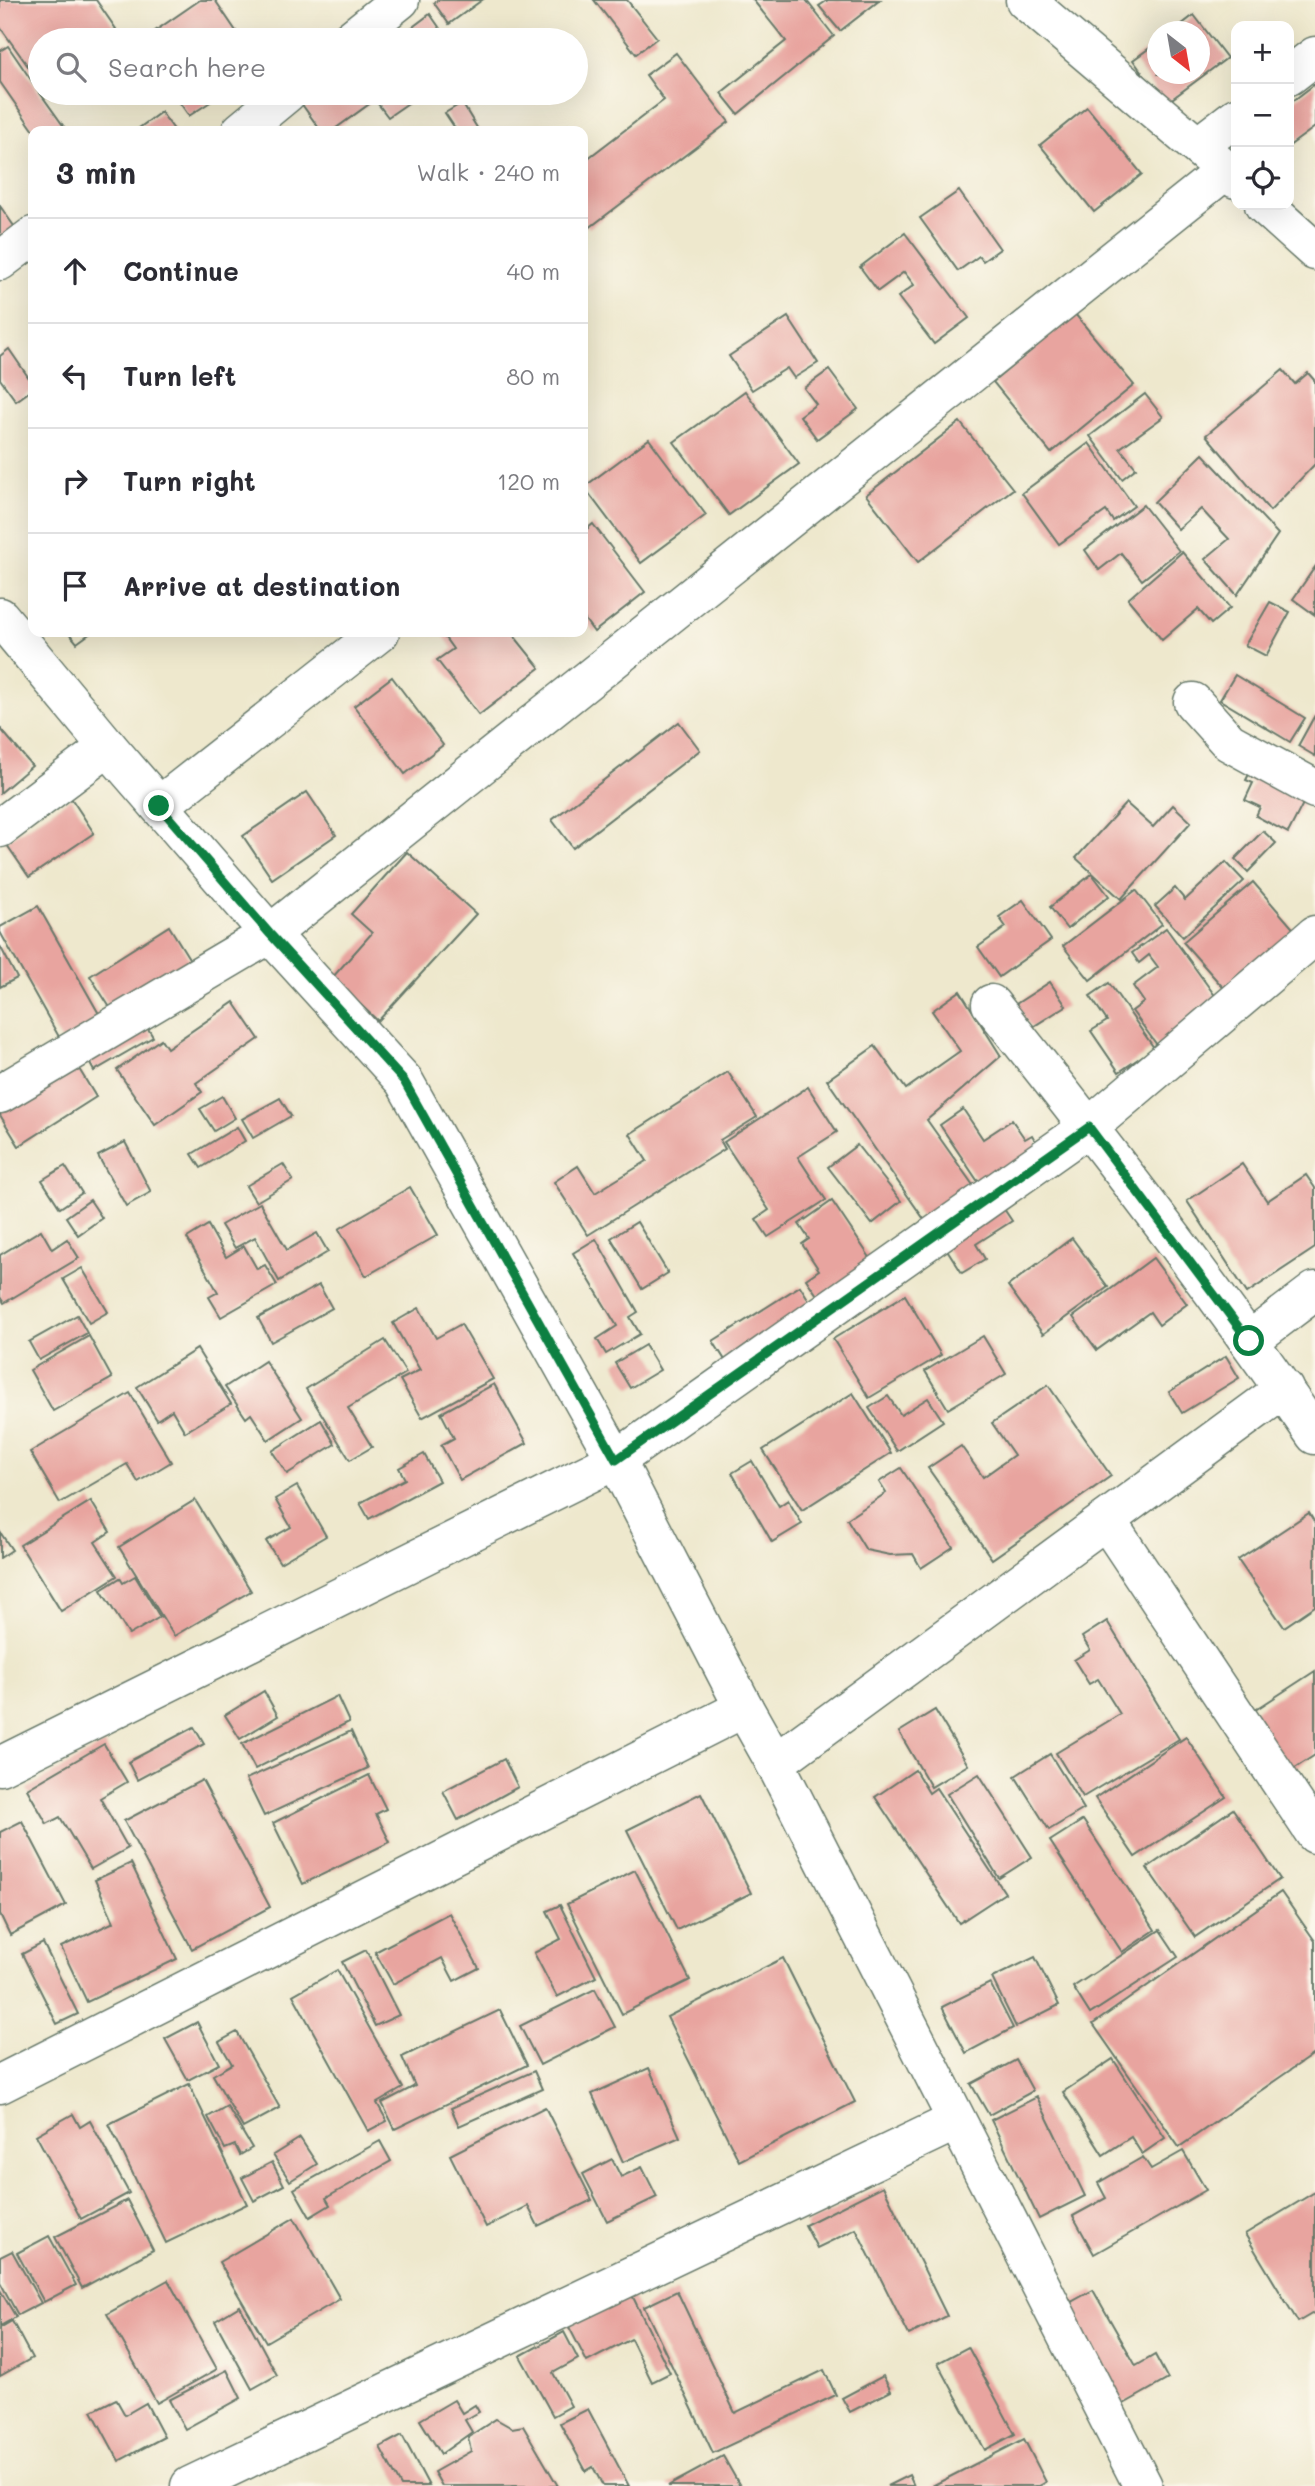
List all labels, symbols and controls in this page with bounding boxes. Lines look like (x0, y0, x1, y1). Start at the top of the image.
north arrow (1147, 21, 1210, 84)
map controls (1231, 21, 1294, 210)
button: + (1231, 21, 1294, 84)
search box (28, 28, 588, 105)
icon: search (52, 48, 90, 86)
text: Search here (108, 50, 266, 84)
button: − (1231, 84, 1294, 147)
button: locate (1231, 147, 1294, 210)
text: 3 min (56, 152, 136, 192)
text: Walk · 240 m (417, 157, 560, 187)
icon: ahead (56, 252, 94, 290)
text: Continue (123, 254, 239, 288)
text: 40 m (507, 256, 560, 286)
icon: left (56, 357, 94, 395)
text: Turn left (123, 359, 236, 393)
text: 80 m (506, 361, 560, 391)
icon: right (56, 462, 94, 500)
text: Turn right (123, 464, 256, 498)
text: 120 m (497, 466, 560, 496)
icon: arrive (56, 567, 94, 605)
text: Arrive at destination (123, 569, 400, 603)
route end (143, 790, 174, 821)
route start (1233, 1325, 1264, 1356)

